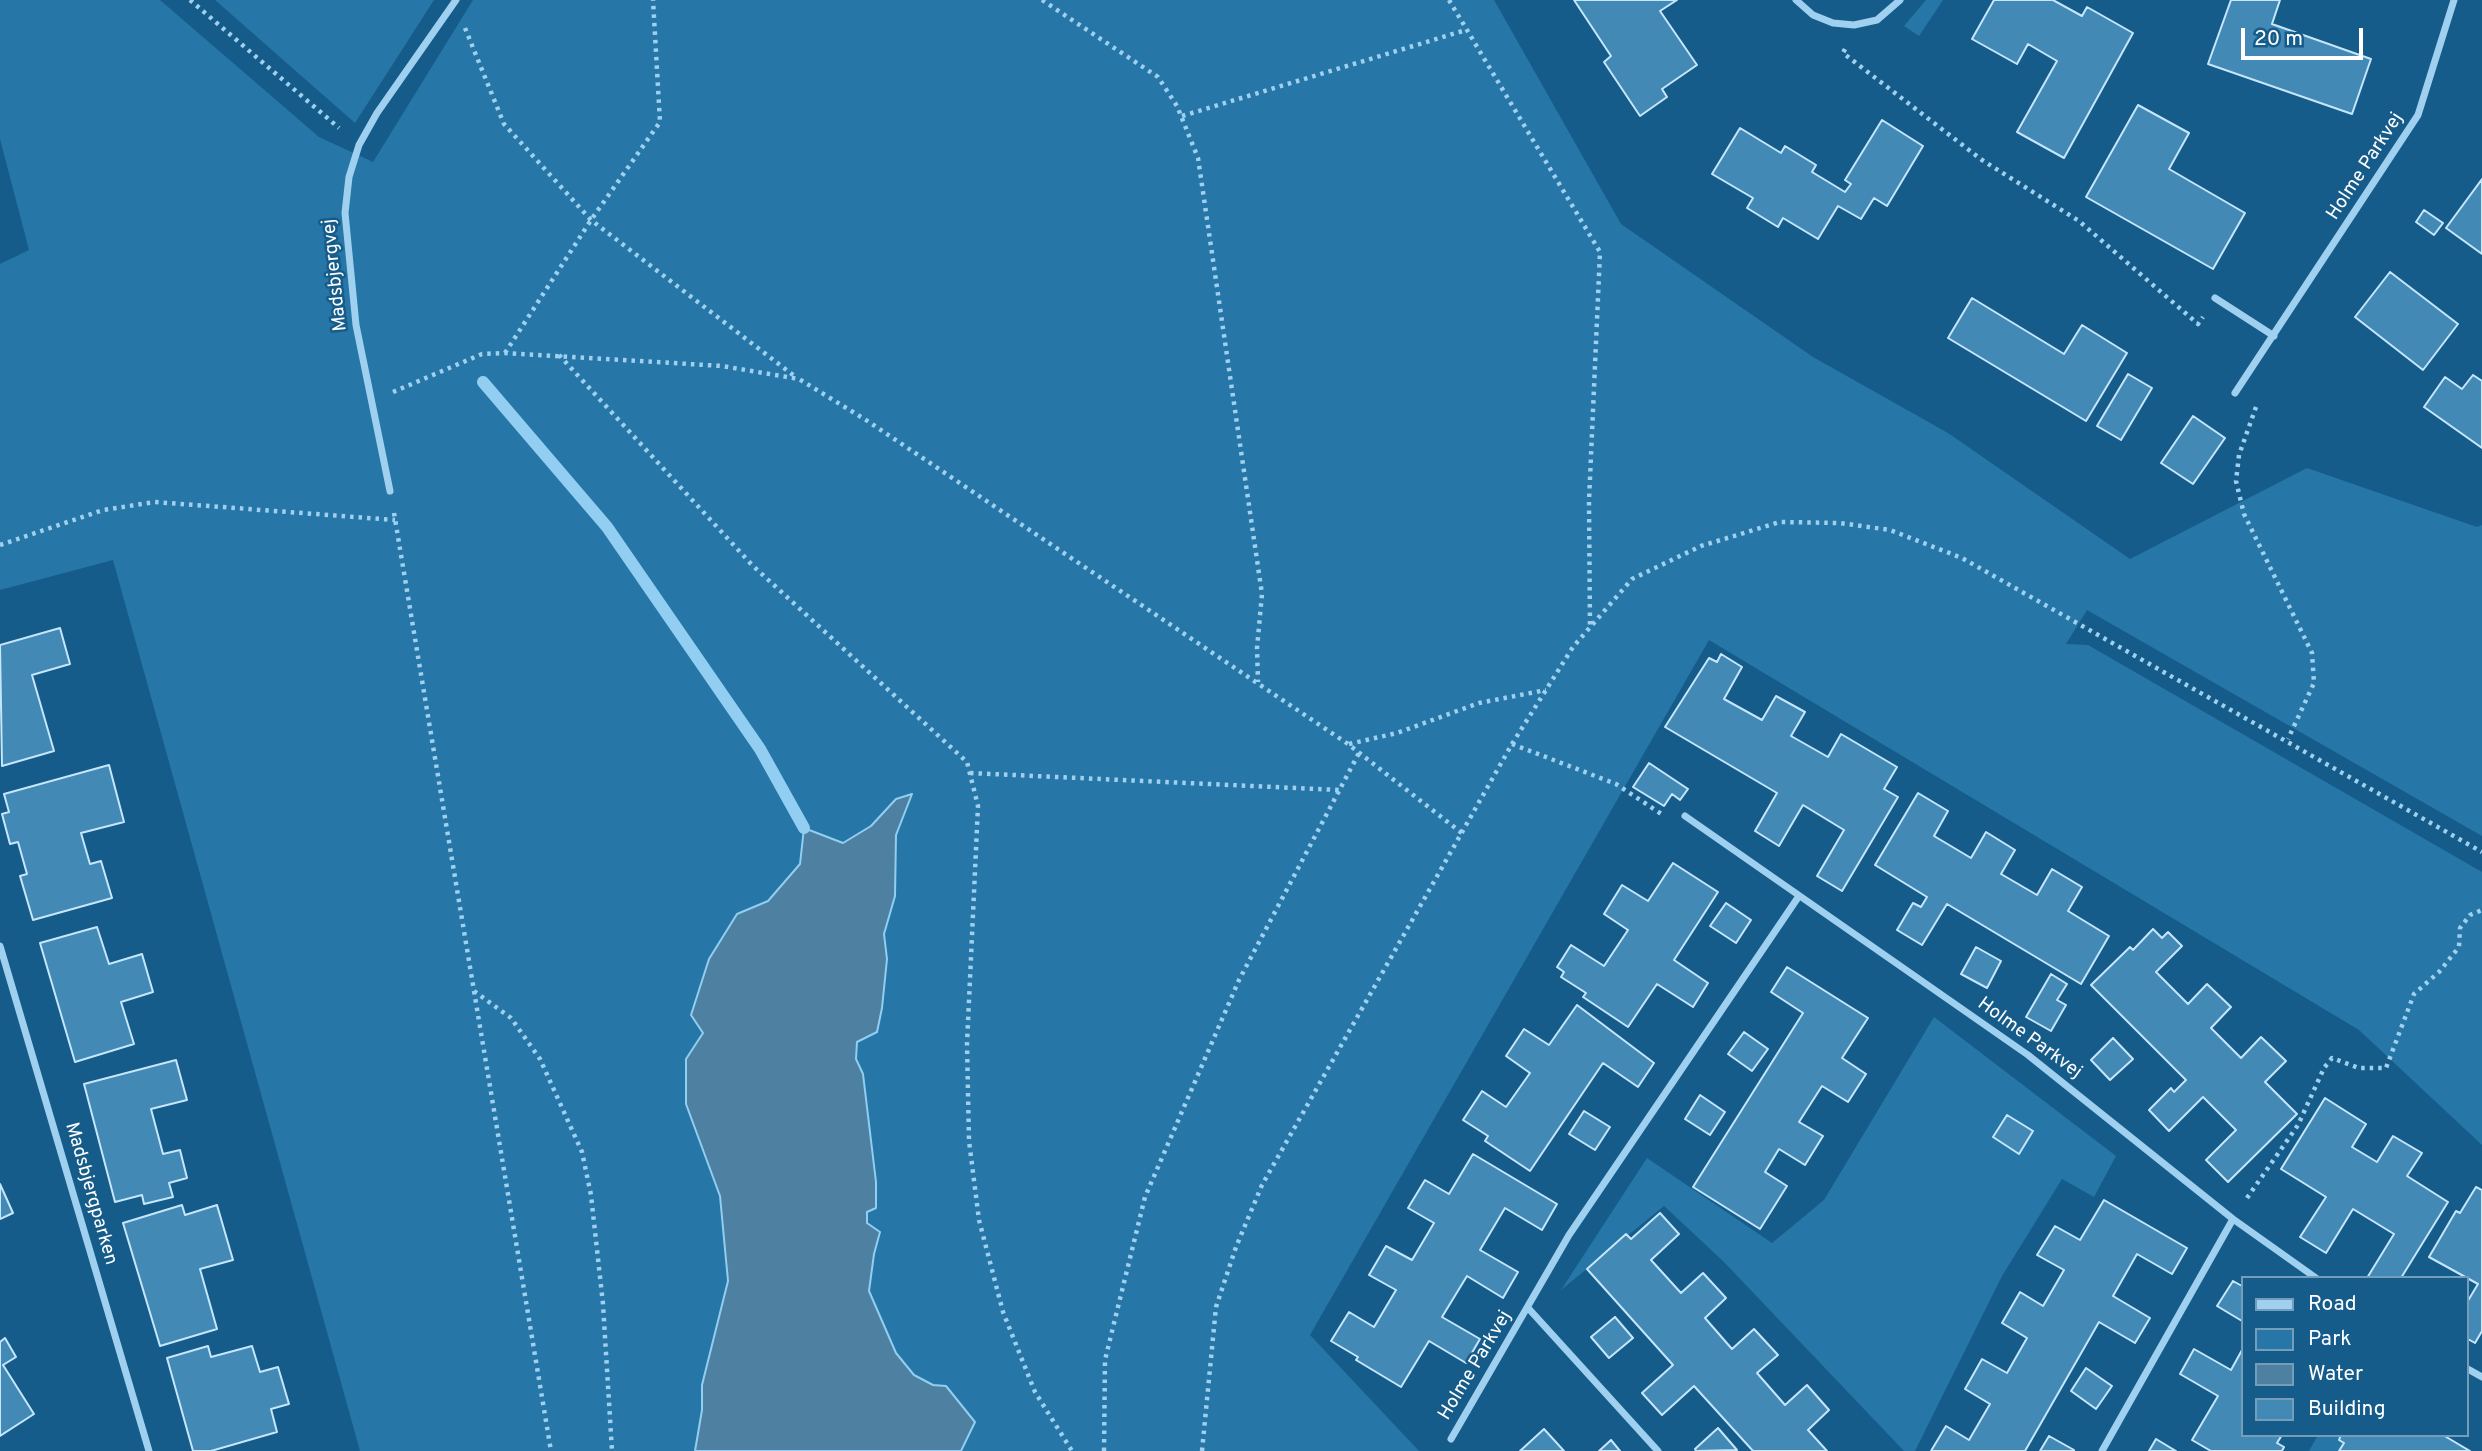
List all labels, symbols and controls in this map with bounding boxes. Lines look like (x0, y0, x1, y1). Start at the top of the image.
scale bar (2244, 14, 2366, 58)
text: 20 m (2254, 26, 2303, 53)
street label: Holme Parkvej (2323, 109, 2409, 225)
street label: Madsbjergvej (319, 218, 353, 332)
street label: Holme Parkvej (1972, 993, 2086, 1085)
street label: Madsbjergparken (59, 1120, 121, 1268)
legend (2240, 1276, 2468, 1437)
text: Road (2308, 1291, 2357, 1318)
street label: Holme Parkvej (1434, 1307, 1518, 1425)
text: Park (2308, 1326, 2351, 1353)
text: Water (2308, 1361, 2363, 1388)
text: Building (2308, 1396, 2386, 1423)

